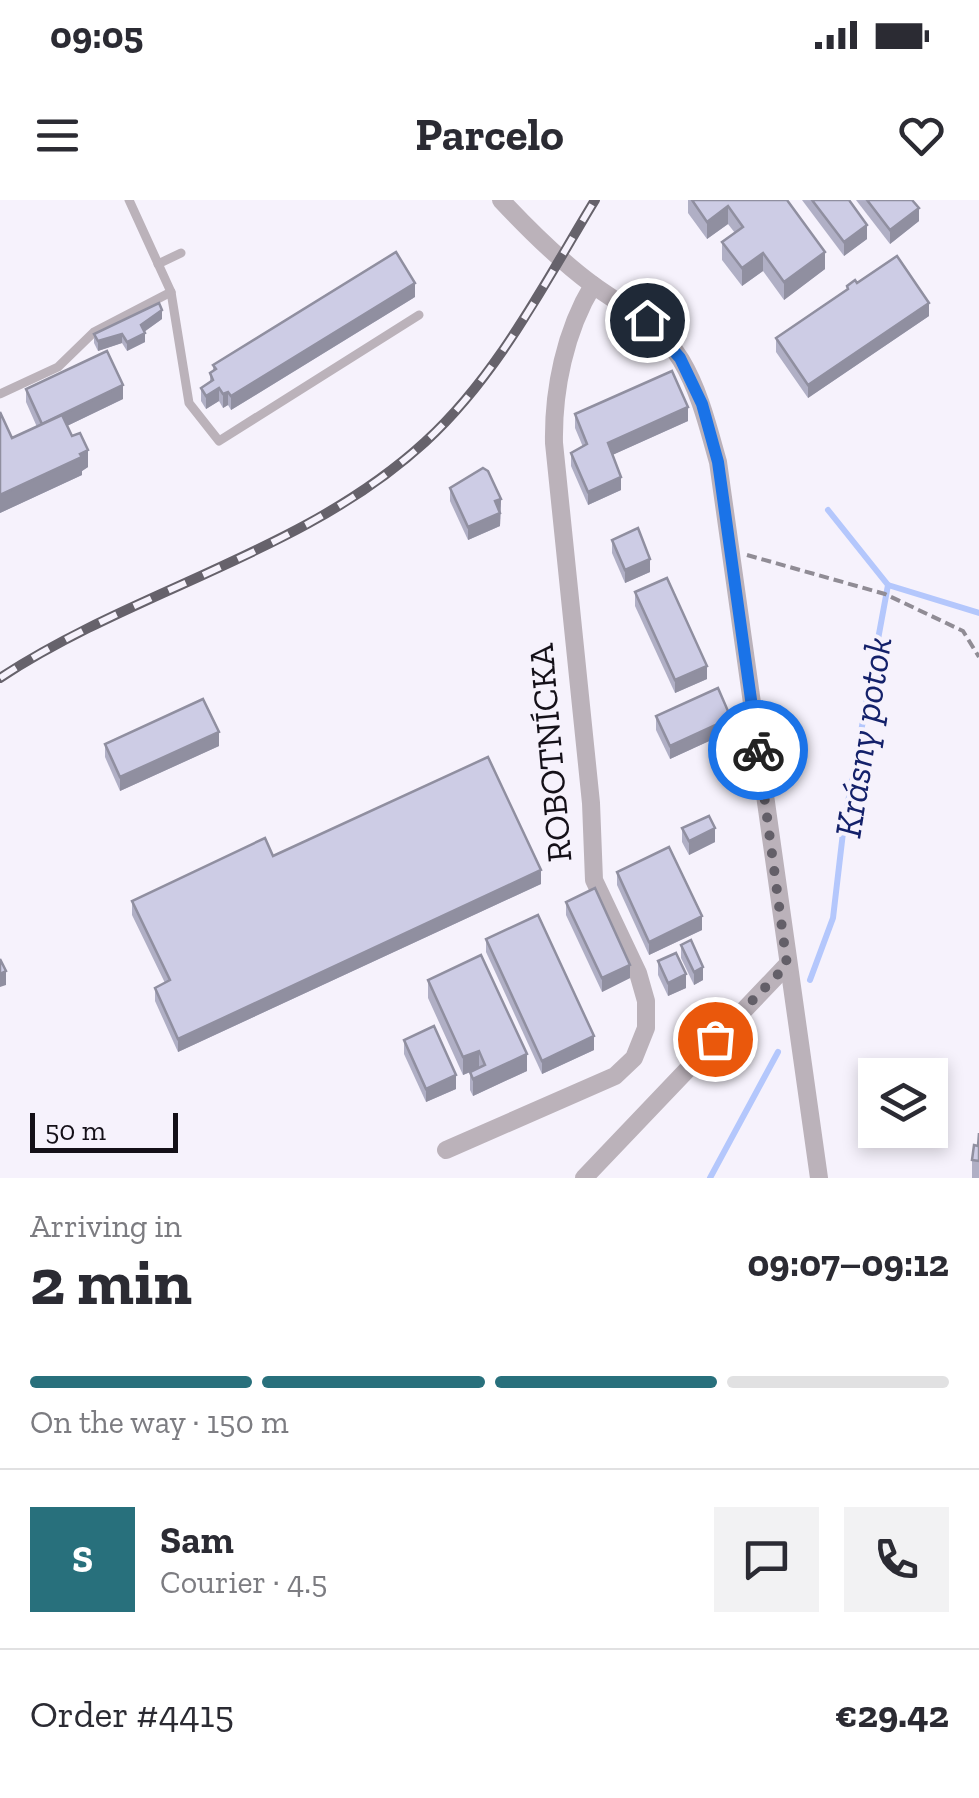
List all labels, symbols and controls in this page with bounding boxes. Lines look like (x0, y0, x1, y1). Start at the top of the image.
text: 09:05 (50, 12, 143, 58)
icon: menu (30, 108, 85, 163)
text: Parcelo (415, 108, 564, 162)
icon: heart (894, 108, 949, 163)
pin (605, 278, 690, 363)
icon: home (620, 293, 675, 348)
water label: Krásny potok (824, 633, 902, 841)
street label: ROBOTNÍCKA (520, 642, 580, 864)
courier (708, 700, 808, 800)
icon: bike (731, 723, 786, 778)
pin (673, 997, 758, 1082)
icon: bag (688, 1012, 743, 1067)
map controls (858, 1058, 948, 1148)
button: layers (858, 1058, 948, 1148)
scale bar (30, 1108, 178, 1153)
text: 50 m (45, 1114, 106, 1147)
text: Arriving in (30, 1207, 182, 1245)
text: 09:07–09:12 (747, 1240, 949, 1286)
text: 2 min (30, 1243, 192, 1321)
text: On the way · 150 m (30, 1403, 289, 1441)
button: chat (714, 1507, 819, 1612)
button: phone (844, 1507, 949, 1612)
text: Sam (160, 1517, 234, 1563)
text: S (72, 1536, 93, 1582)
text: Courier · 4.5 (160, 1563, 327, 1601)
text: Order #4415 (30, 1691, 234, 1737)
text: €29.42 (835, 1691, 949, 1737)

